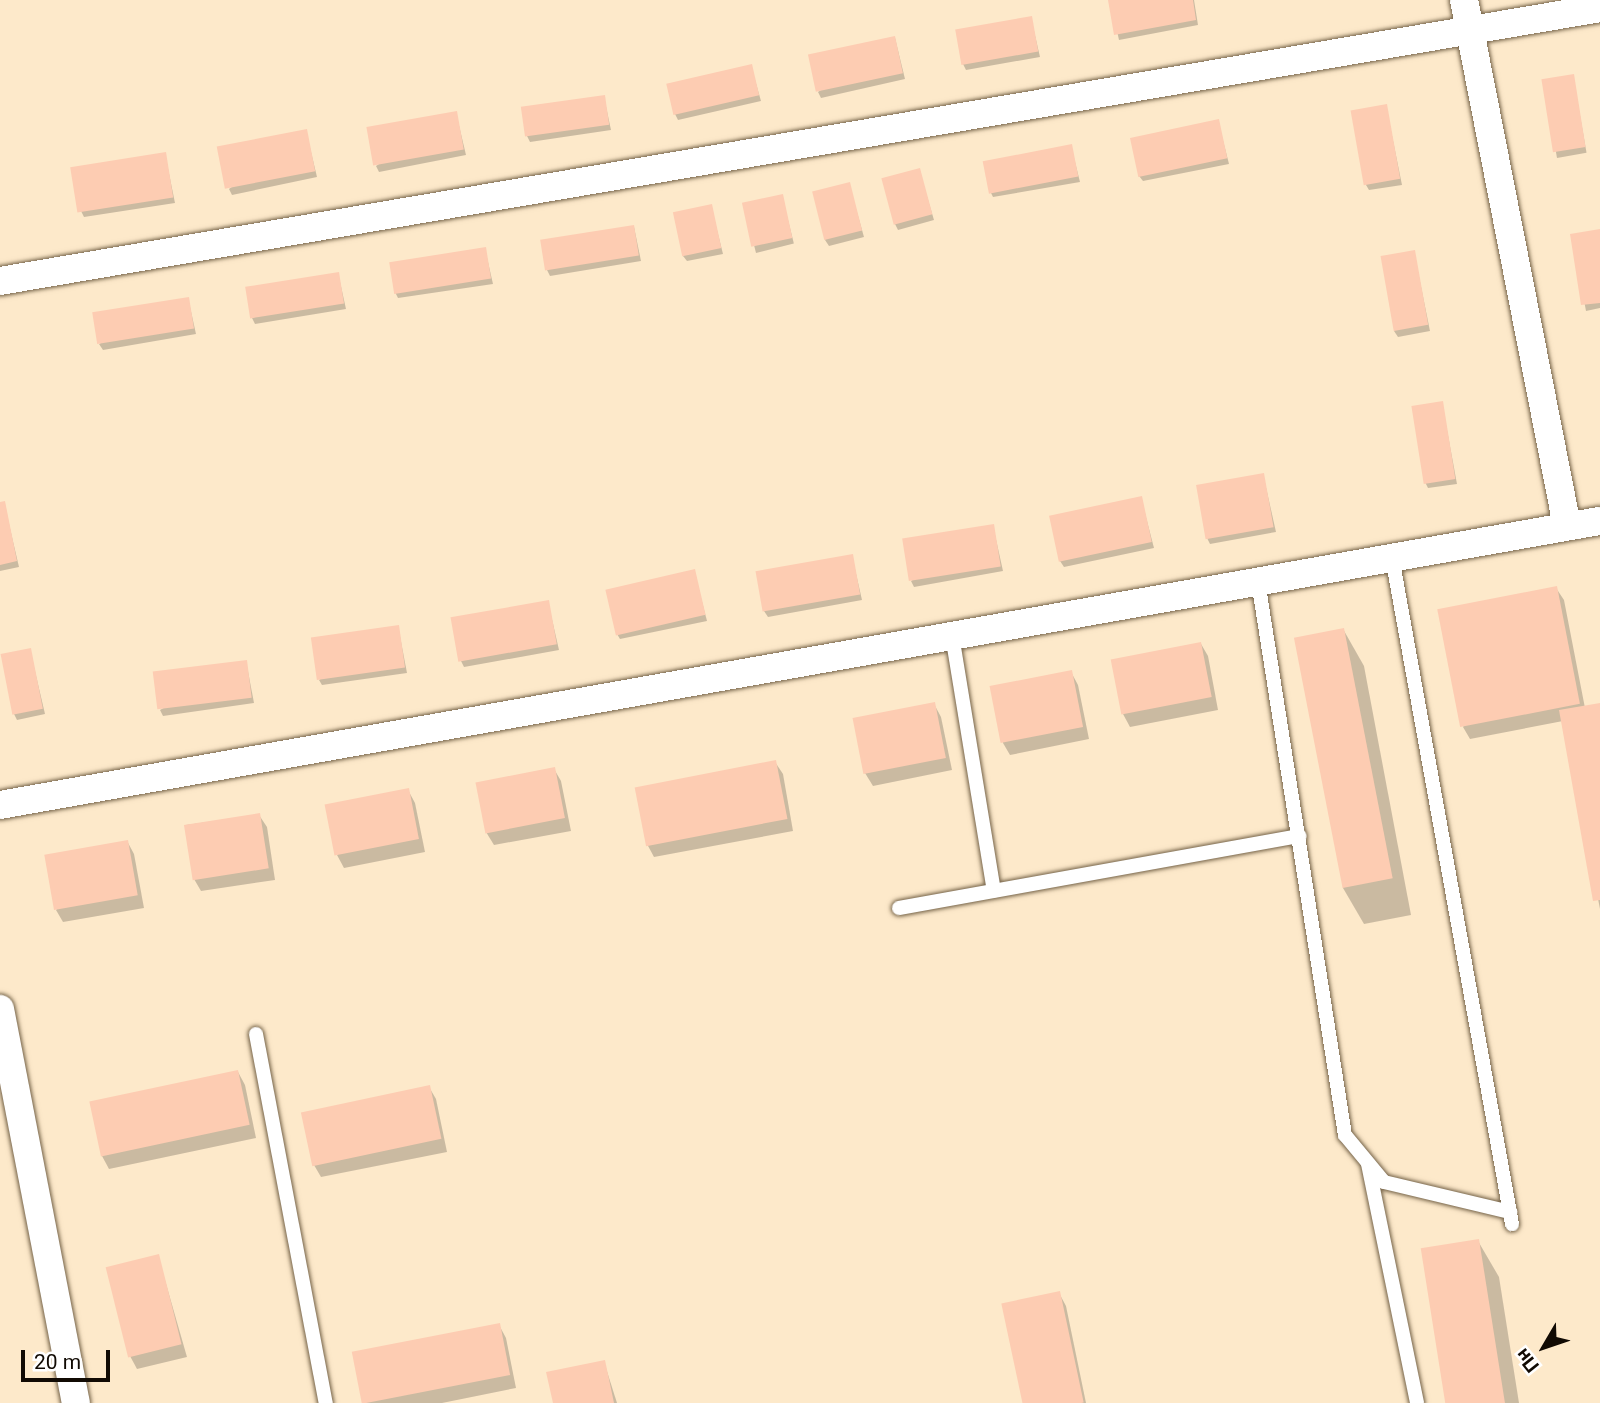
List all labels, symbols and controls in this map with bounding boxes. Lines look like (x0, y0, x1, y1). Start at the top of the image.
north arrow (1509, 1312, 1579, 1382)
scale bar (24, 1336, 114, 1380)
text: Пн (1511, 1344, 1544, 1377)
text: 20 m (34, 1350, 81, 1374)

